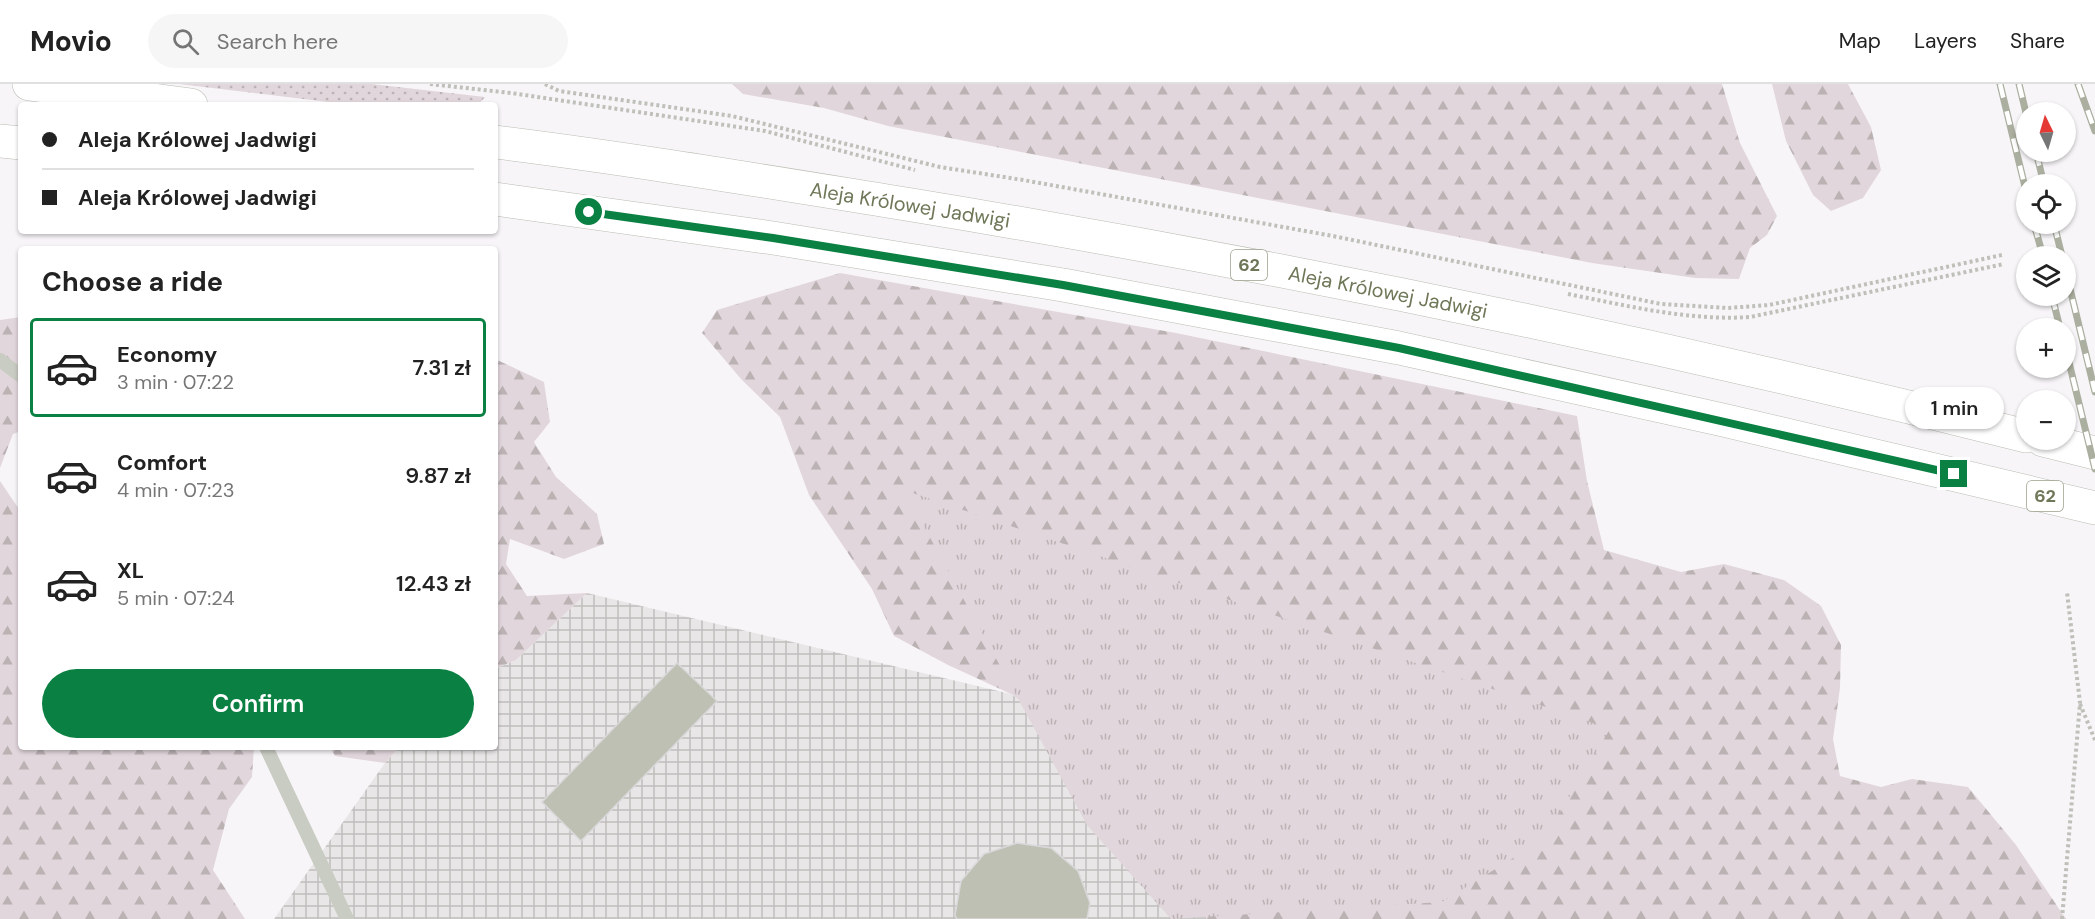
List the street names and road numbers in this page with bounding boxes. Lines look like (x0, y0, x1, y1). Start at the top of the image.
street label: Aleja Królowej Jadwigi (808, 176, 1012, 234)
road number: 62 (1231, 250, 1267, 280)
street label: Aleja Królowej Jadwigi (1286, 260, 1490, 324)
road number: 62 (2027, 481, 2063, 511)

